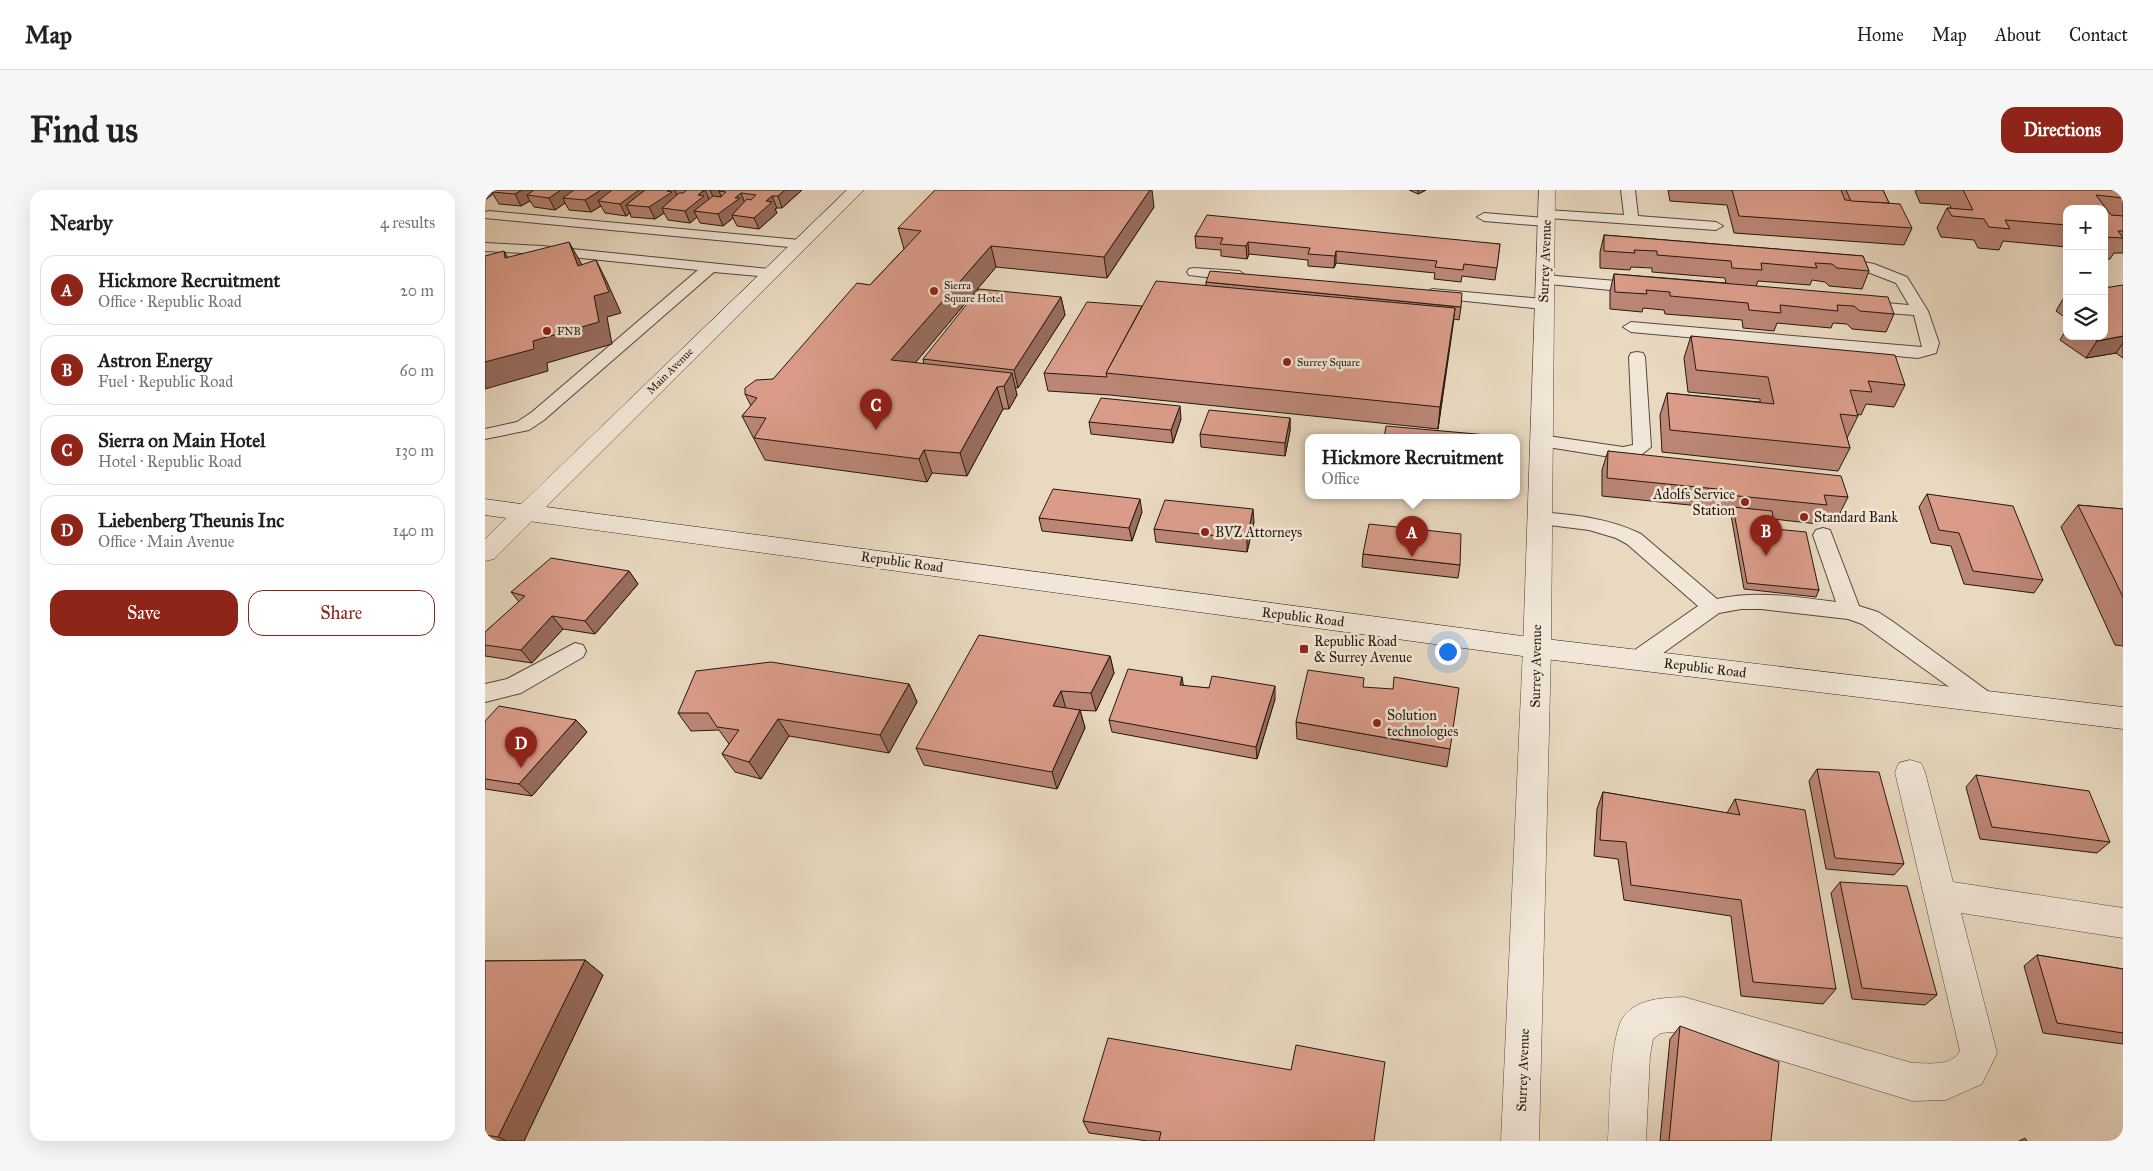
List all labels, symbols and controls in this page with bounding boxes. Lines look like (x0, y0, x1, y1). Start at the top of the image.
text: Map (25, 20, 72, 50)
text: Home (1857, 24, 1904, 46)
text: Map (1932, 24, 1967, 46)
text: About (1995, 24, 2041, 46)
text: Contact (2069, 24, 2128, 46)
button: Directions (2001, 107, 2123, 153)
text: Find us (30, 109, 138, 152)
map controls (2063, 205, 2108, 340)
button: + (2063, 205, 2108, 250)
text: Nearby (50, 210, 113, 236)
text: 4 results (380, 213, 435, 232)
street label: Surrey Avenue (1535, 219, 1555, 303)
button: − (2063, 250, 2108, 295)
text: Hickmore Recruitment (98, 269, 280, 292)
place label: Sierra Square Hotel (944, 279, 1004, 306)
text: A (62, 281, 72, 300)
text: 20 m (400, 281, 434, 300)
marker: Sierra Square Hotel (928, 285, 940, 297)
text: Office · Republic Road (98, 292, 242, 311)
button: layers (2063, 295, 2108, 340)
marker: FNB (541, 325, 553, 337)
place label: FNB (557, 325, 581, 338)
street label: Main Avenue (644, 345, 696, 397)
text: Astron Energy (98, 349, 212, 372)
marker: Surrey Square (1281, 356, 1293, 368)
place label: Surrey Square (1297, 356, 1361, 370)
text: B (62, 361, 72, 380)
text: 60 m (400, 361, 434, 380)
text: Fuel · Republic Road (98, 372, 233, 391)
pin: C (860, 389, 892, 430)
text: Sierra on Main Hotel (98, 429, 265, 452)
popup (1305, 434, 1520, 499)
text: C (62, 441, 72, 460)
text: 130 m (395, 441, 434, 460)
text: Hickmore Recruitment (1321, 446, 1504, 469)
text: Hotel · Republic Road (98, 452, 242, 471)
text: Office (1321, 469, 1360, 488)
place label: Adolfs Service Station (1652, 486, 1735, 519)
marker: Adolfs Service Station (1739, 496, 1751, 508)
text: Liebenberg Theunis Inc (98, 509, 284, 532)
place label: Standard Bank (1814, 509, 1898, 526)
marker: Standard Bank (1798, 511, 1810, 523)
pin: B (1750, 515, 1782, 556)
pin: A (1396, 516, 1428, 557)
text: D (61, 521, 73, 540)
text: 140 m (393, 521, 434, 540)
place label: BVZ Attorneys (1215, 524, 1302, 541)
marker: BVZ Attorneys (1199, 526, 1211, 538)
text: Office · Main Avenue (98, 532, 234, 551)
street label: Republic Road (860, 548, 944, 576)
button: Save (50, 590, 238, 636)
button: Share (248, 590, 435, 636)
street label: Republic Road (1261, 603, 1345, 631)
street label: Surrey Avenue (1527, 624, 1545, 708)
place label: Republic Road & Surrey Avenue (1314, 633, 1412, 666)
your location (1435, 639, 1461, 665)
marker: Republic Road & Surrey Avenue (1298, 643, 1310, 655)
street label: Republic Road (1663, 654, 1747, 682)
place label: Solution technologies (1387, 707, 1458, 740)
marker: Solution technologies (1371, 717, 1383, 729)
pin: D (505, 727, 537, 768)
street label: Surrey Avenue (1513, 1028, 1533, 1112)

